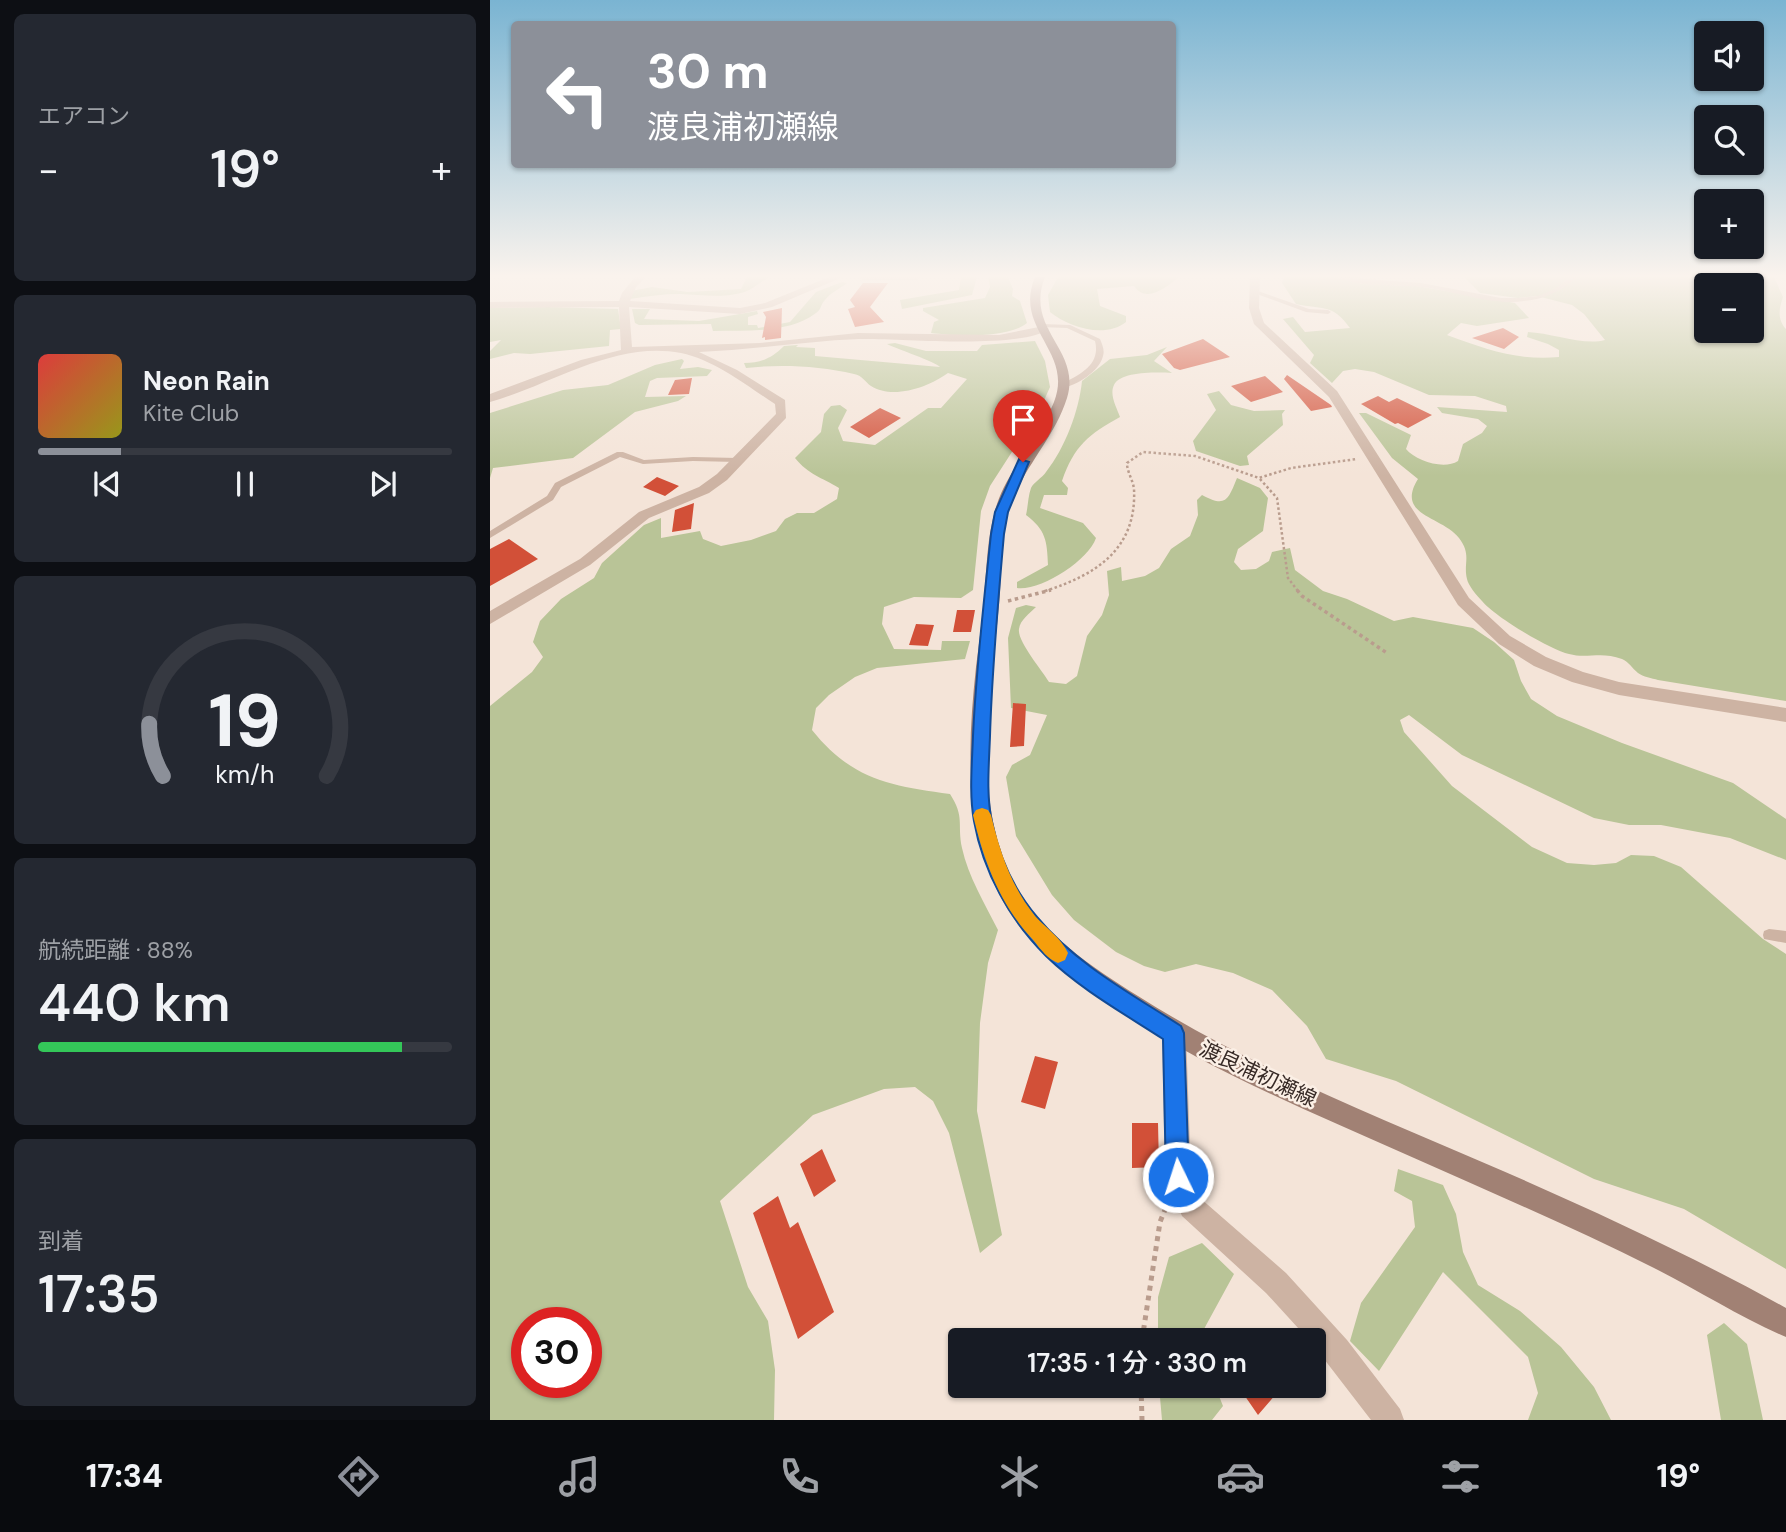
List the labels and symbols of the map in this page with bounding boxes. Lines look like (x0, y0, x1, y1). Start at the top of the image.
pin (993, 390, 1053, 462)
street label: 渡良浦初瀬線 (1195, 1035, 1321, 1113)
position arrow (1141, 1140, 1215, 1214)
speed limit sign: 30 (511, 1307, 602, 1398)

